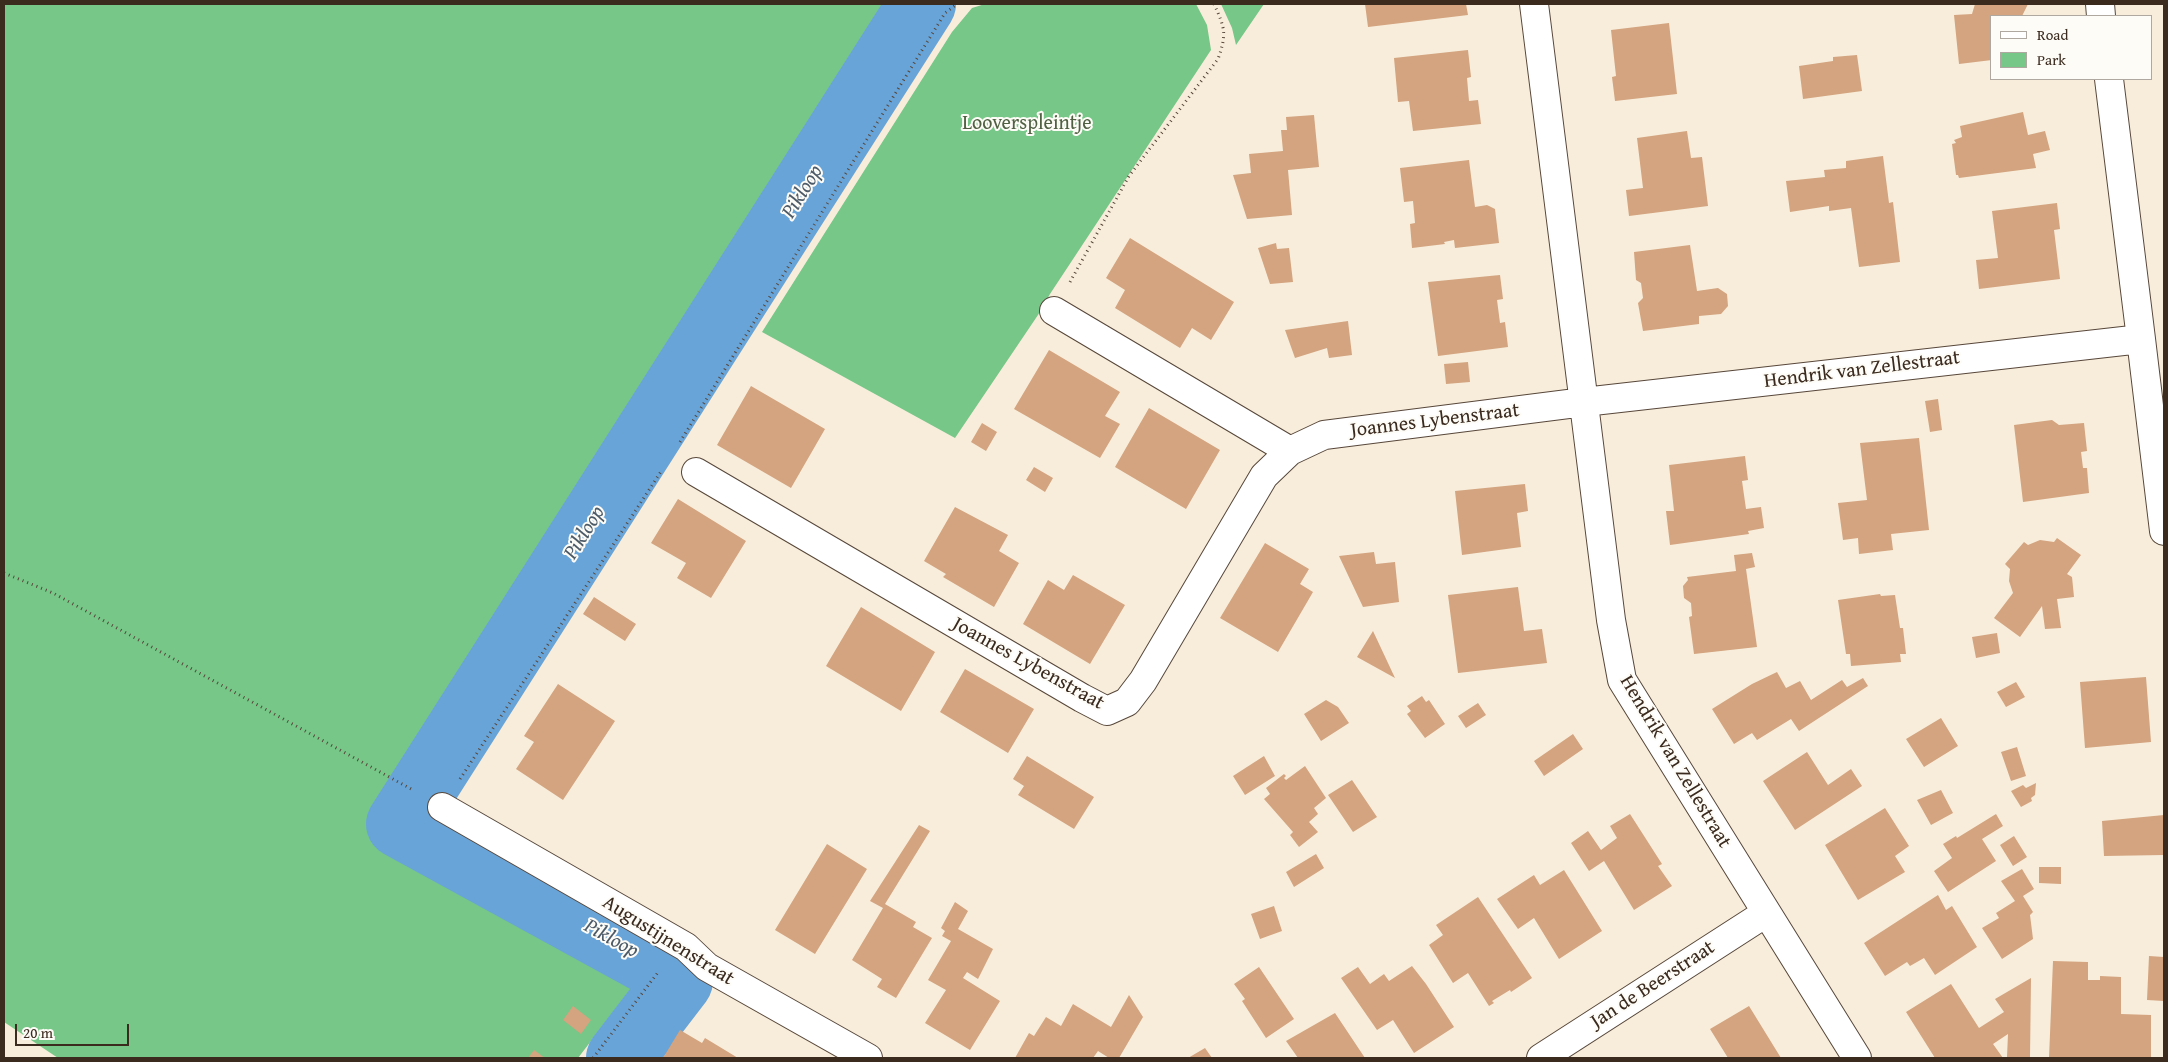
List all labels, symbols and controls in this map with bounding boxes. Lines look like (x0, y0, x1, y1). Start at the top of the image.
legend (1990, 15, 2153, 80)
text: Road (2037, 24, 2068, 45)
text: Park (2037, 49, 2066, 70)
park label: Looverspleintje (962, 112, 1092, 136)
water label: Pikloop (777, 161, 829, 223)
street label: Hendrik van Zellestraat (1763, 346, 1961, 394)
street label: Joannes Lybenstraat (1349, 399, 1521, 443)
water label: Pikloop (559, 502, 611, 564)
street label: Joannes Lybenstraat (948, 612, 1108, 716)
street label: Hendrik van Zellestraat (1614, 671, 1736, 853)
street label: Augustijnenstraat (598, 891, 738, 991)
water label: Pikloop (579, 914, 643, 964)
street label: Jan de Beerstraat (1586, 936, 1720, 1034)
scale bar (18, 1014, 131, 1046)
text: 20 m (23, 1022, 53, 1043)

